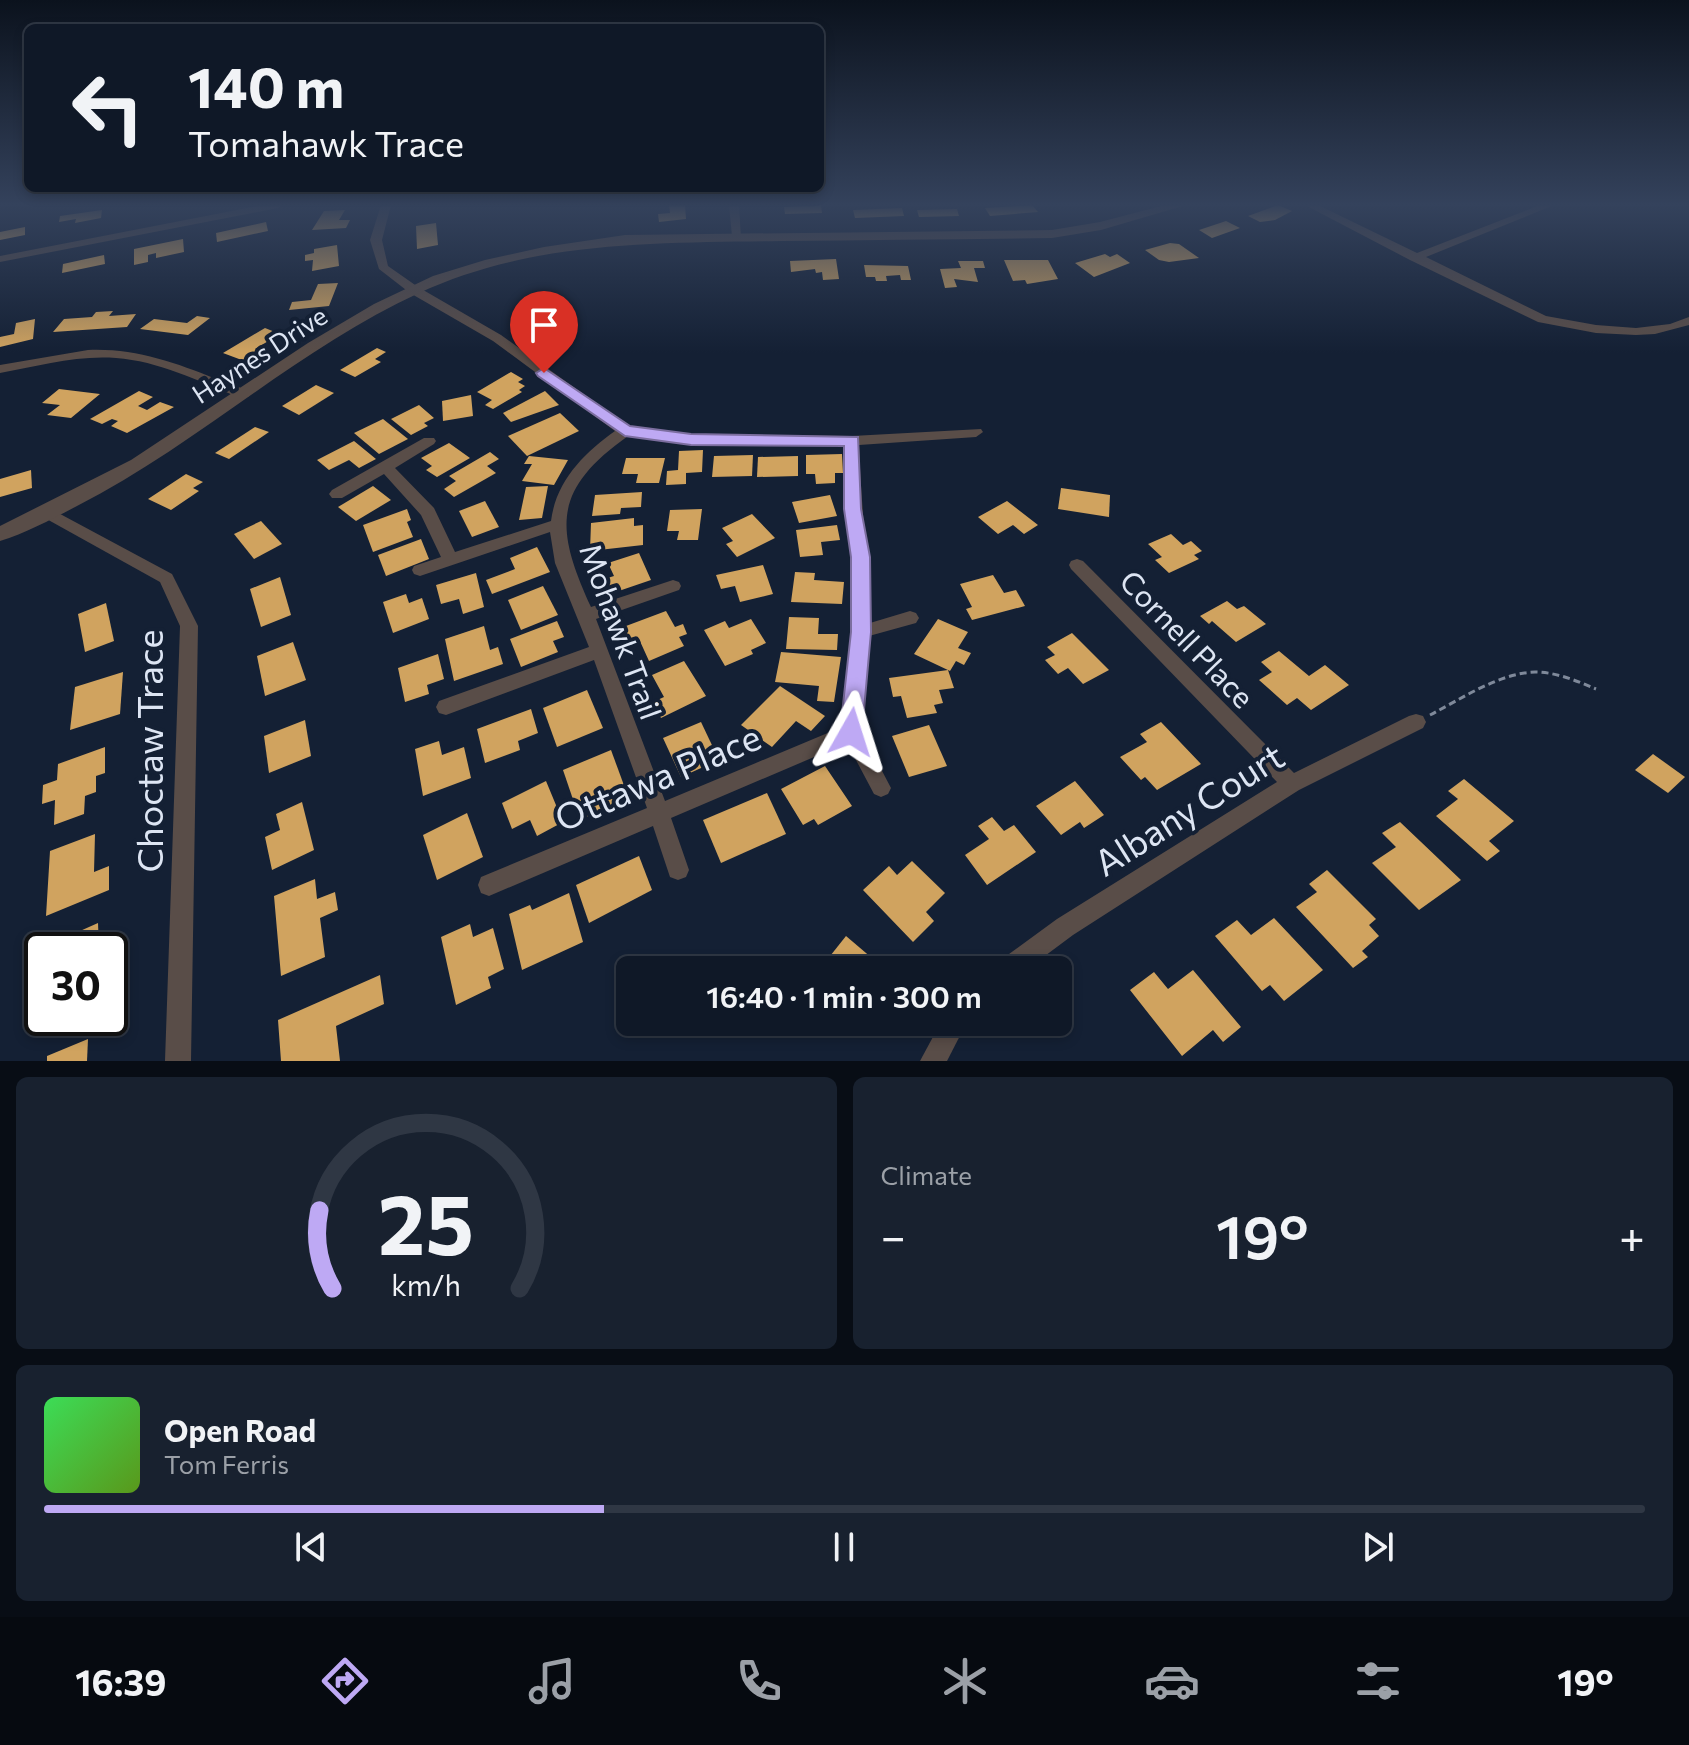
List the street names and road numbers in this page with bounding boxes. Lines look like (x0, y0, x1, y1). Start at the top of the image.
street label: Haynes Drive (186, 299, 332, 409)
street label: Mohawk Trail (573, 538, 671, 724)
street label: Cornell Place (1113, 561, 1263, 715)
street label: Choctaw Trace (126, 629, 170, 873)
street label: Ottawa Place (548, 713, 766, 839)
street label: Albany Court (1085, 732, 1291, 884)

